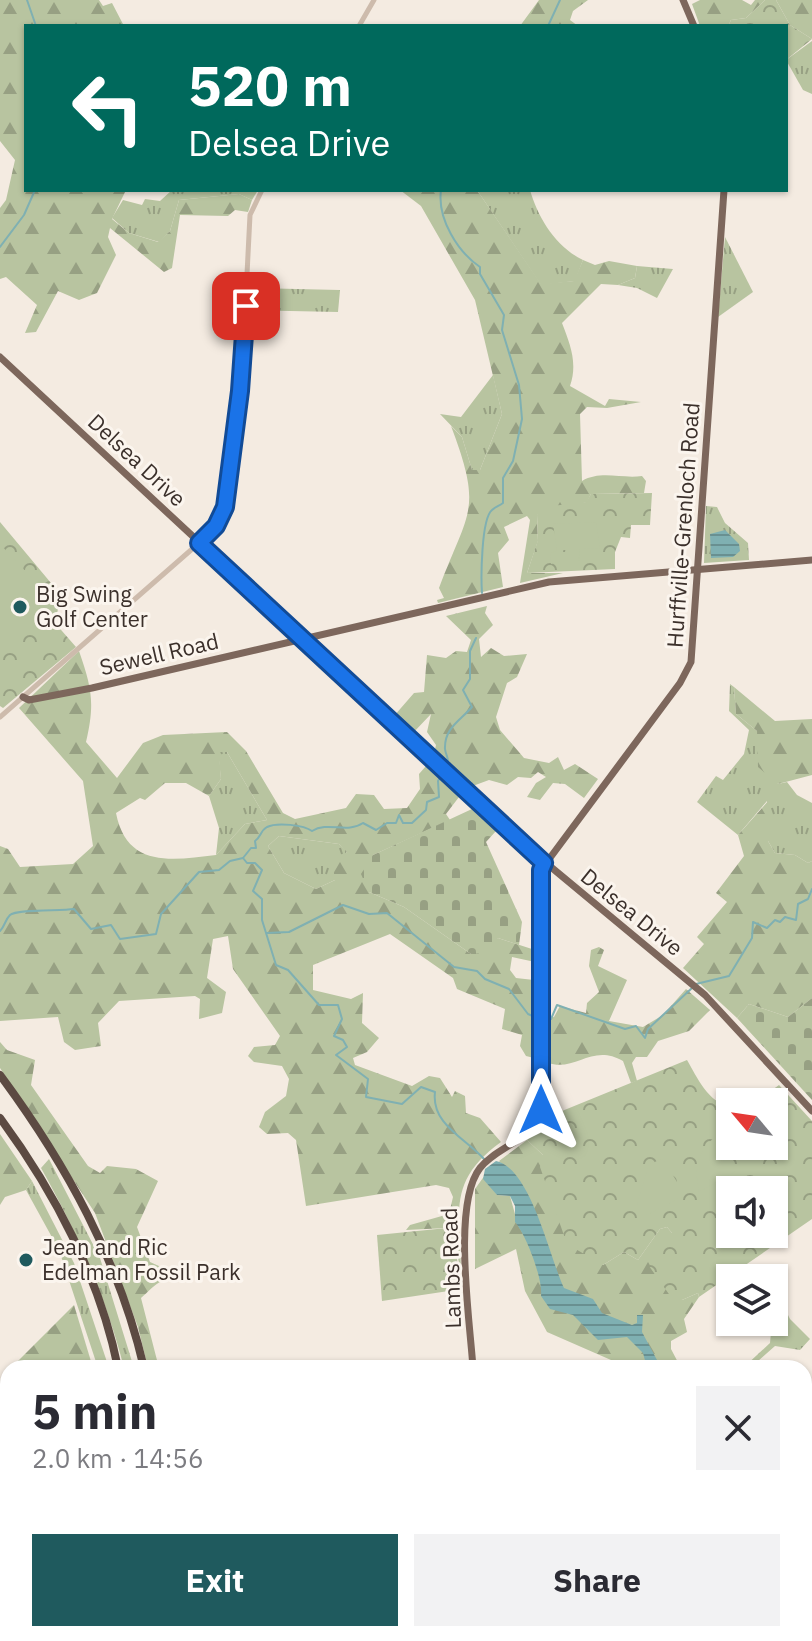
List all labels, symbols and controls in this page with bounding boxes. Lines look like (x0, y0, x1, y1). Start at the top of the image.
text: 520 m (188, 49, 352, 121)
icon: left (56, 56, 160, 160)
text: Delsea Drive (188, 119, 390, 166)
pin (212, 272, 280, 340)
icon: arrive (224, 284, 268, 328)
street label: Hurffville-Grenloch Road (659, 401, 706, 649)
street label: Delsea Drive (82, 407, 192, 512)
place label: Big Swing Golf Center (36, 579, 148, 633)
marker: Big Swing Golf Center (11, 598, 29, 616)
street label: Sewell Road (97, 626, 221, 681)
street label: Delsea Drive (575, 861, 689, 962)
position arrow (499, 1068, 583, 1152)
north arrow (716, 1088, 788, 1160)
map controls (716, 1088, 788, 1336)
button: sound (716, 1176, 788, 1248)
street label: Lambs Road (434, 1207, 467, 1329)
place label: Jean and Ric Edelman Fossil Park (42, 1232, 241, 1286)
marker: Jean and Ric Edelman Fossil Park (17, 1251, 35, 1269)
button: layers (716, 1264, 788, 1336)
text: 5 min (32, 1380, 157, 1442)
button: close (696, 1386, 780, 1470)
text: 2.0 km · 14:56 (32, 1441, 204, 1475)
button: Exit (32, 1534, 398, 1626)
button: Share (414, 1534, 780, 1626)

